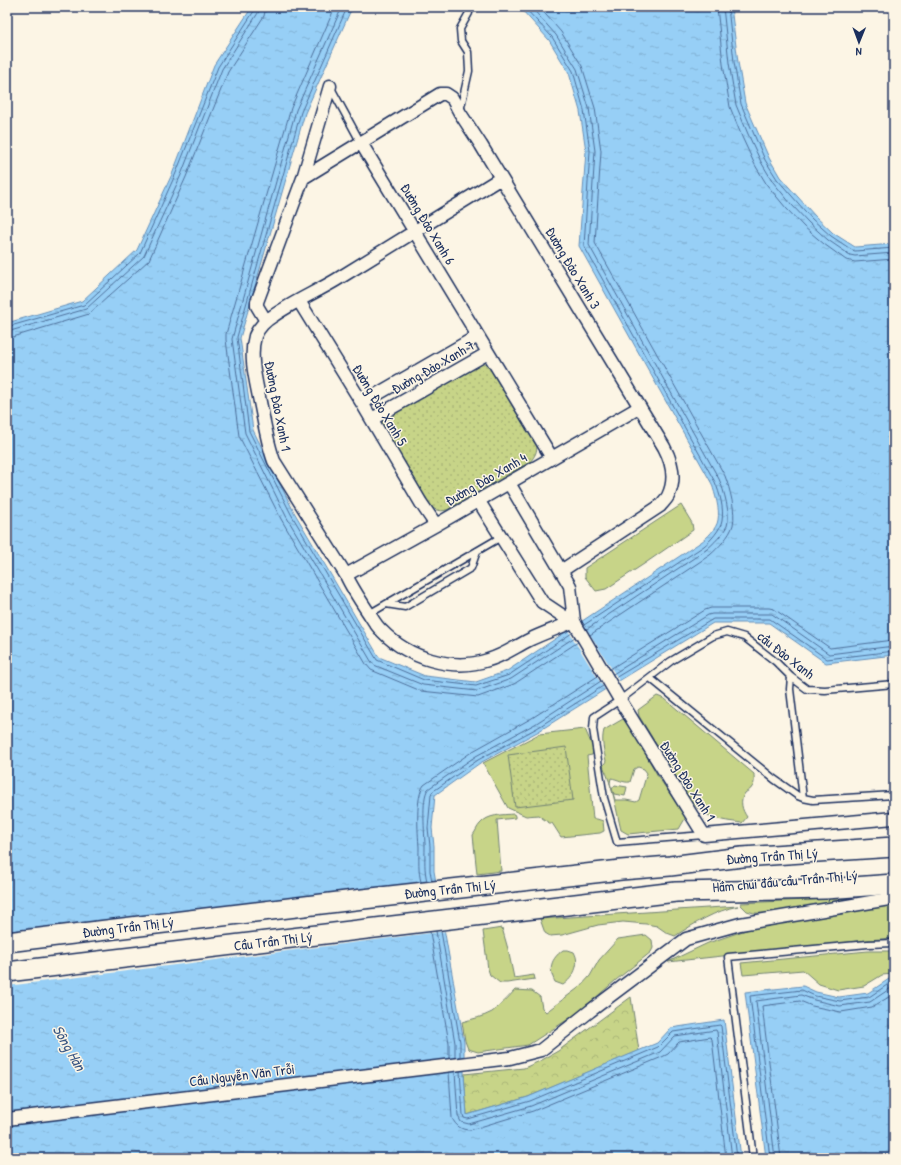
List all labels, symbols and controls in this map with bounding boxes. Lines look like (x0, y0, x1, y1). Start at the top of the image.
north arrow (839, 22, 879, 62)
text: N (856, 45, 862, 59)
street label: Đường Đảo Xanh 6 (396, 180, 460, 269)
street label: Đường Đảo Xanh 3 (541, 223, 605, 313)
street label: Đường Đảo Xanh 7 (388, 335, 478, 399)
street label: Đường Đảo Xanh 1 (259, 359, 297, 453)
street label: Đường Đảo Xanh 5 (348, 360, 412, 450)
street label: Đường Đảo Xanh 4 (441, 447, 531, 511)
street label: cầu Đảo Xanh (754, 626, 819, 683)
street label: Đường Đảo Xanh 1 (655, 737, 721, 825)
street label: Đường Trần Thị Lý (726, 843, 818, 869)
street label: Hầm chui đầu cầu Trần Thị Lý (712, 865, 858, 897)
street label: Đường Trần Thị Lý (403, 874, 497, 904)
street label: Đường Trần Thị Lý (81, 911, 175, 943)
street label: Cầu Trần Thị Lý (233, 926, 313, 956)
water label: Sông Hàn (48, 1021, 92, 1075)
street label: Cầu Nguyễn Văn Trỗi (188, 1059, 296, 1091)

